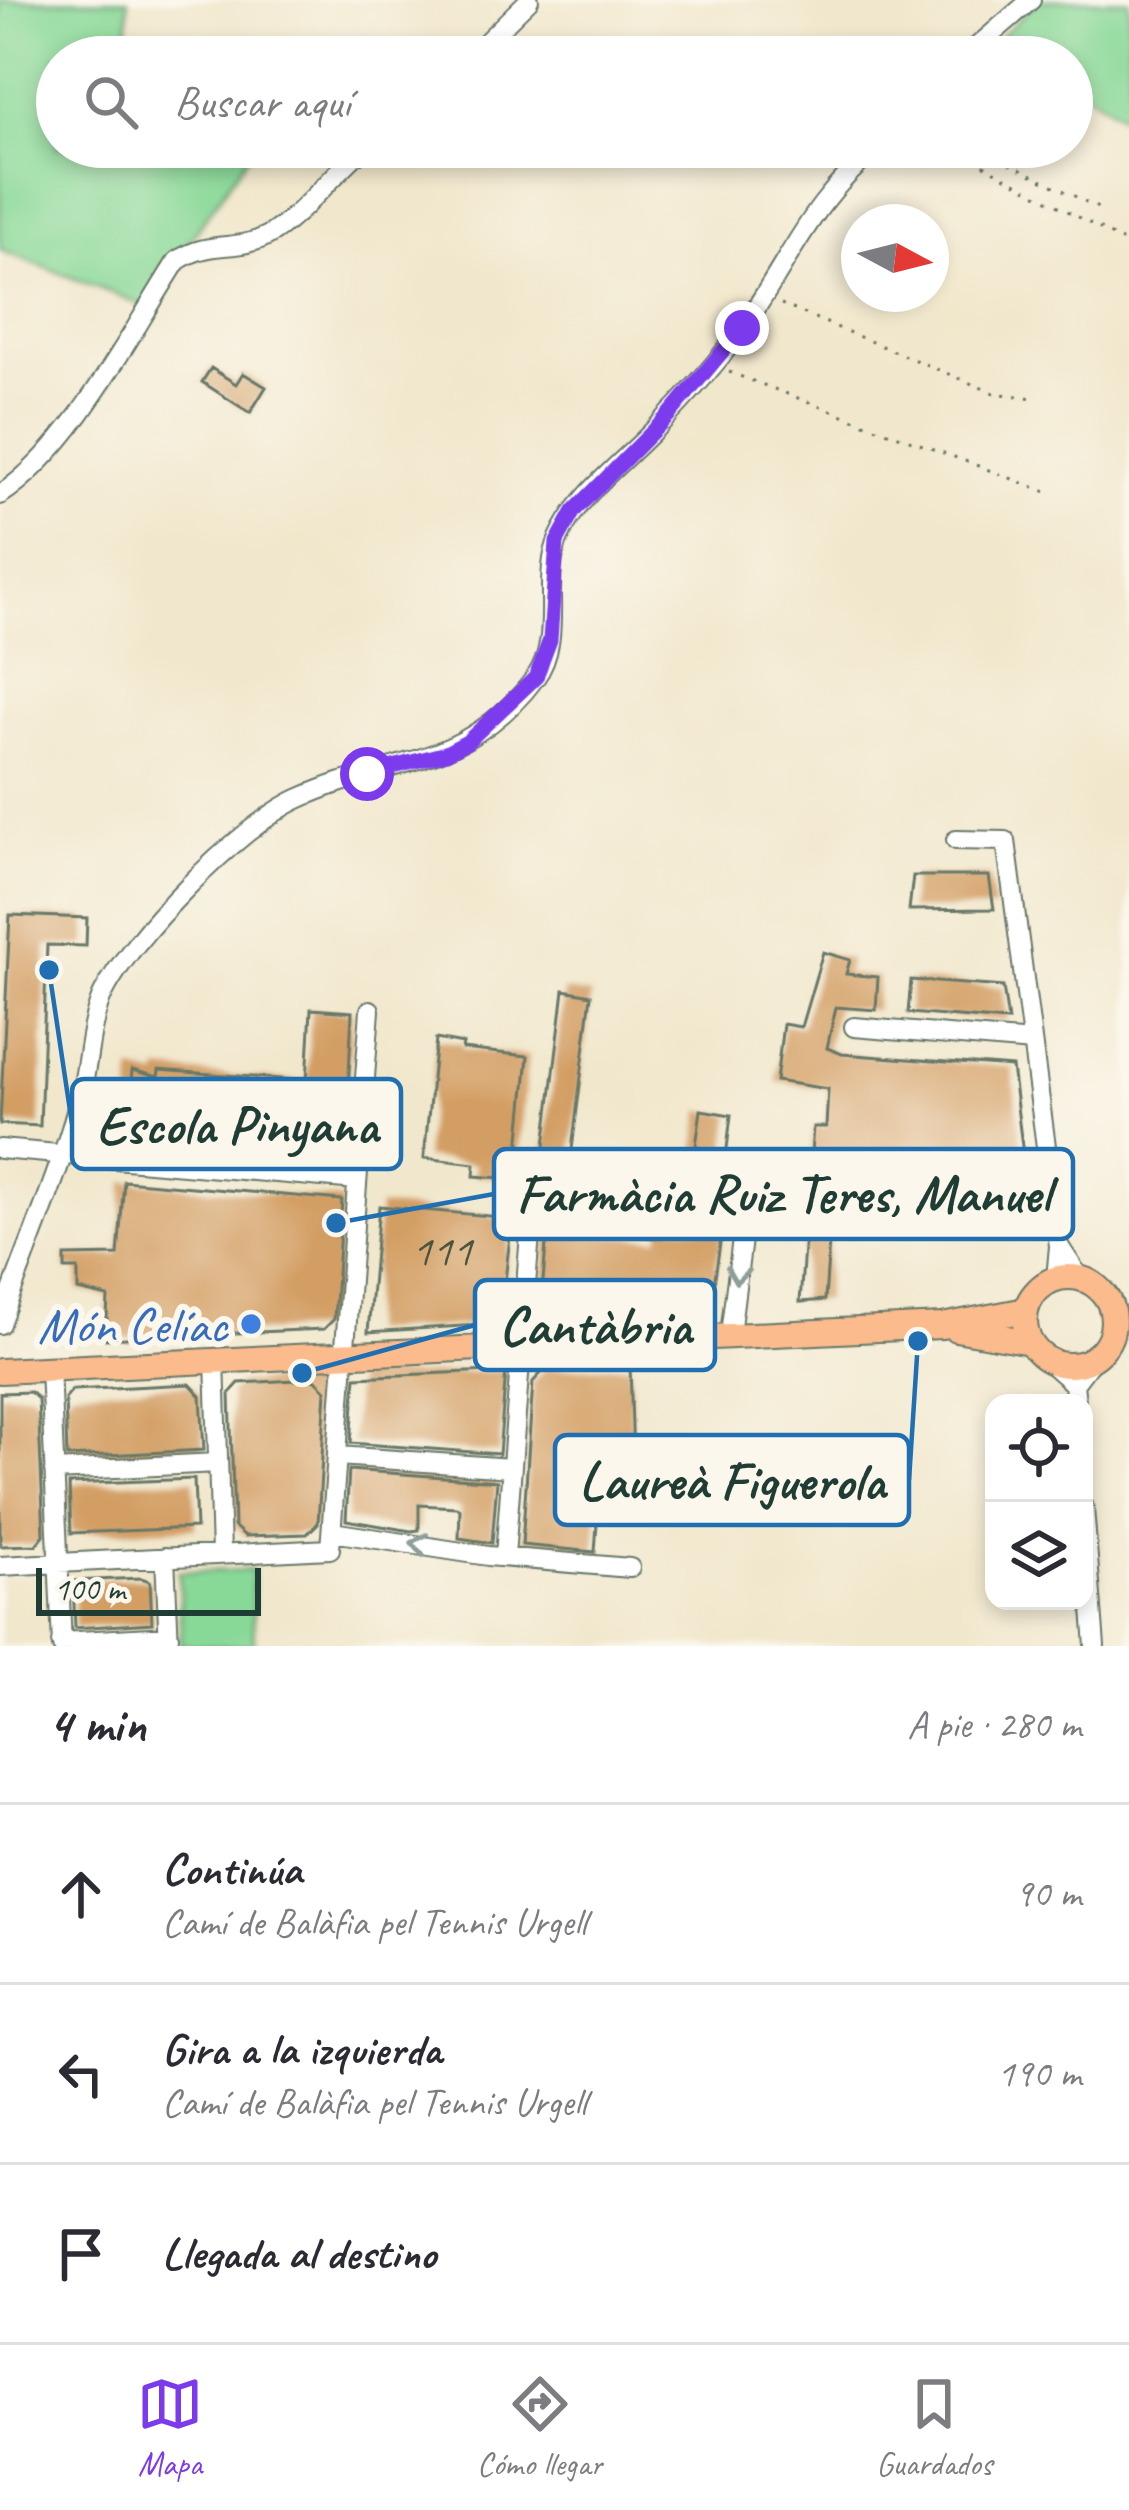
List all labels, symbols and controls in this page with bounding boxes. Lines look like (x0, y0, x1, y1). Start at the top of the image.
search box (36, 36, 1093, 168)
icon: search (78, 69, 144, 135)
text: Buscar aquí (174, 74, 350, 131)
north arrow (841, 204, 949, 312)
route end (715, 301, 769, 355)
route start (340, 747, 394, 801)
callout: Escola Pinyana (72, 1079, 401, 1169)
text: Escola Pinyana (96, 1091, 382, 1159)
callout: Farmàcia Ruiz Teres, Manuel (494, 1149, 1073, 1239)
text: Farmàcia Ruiz Teres, Manuel (516, 1160, 1059, 1228)
house number: 111 (412, 1222, 475, 1279)
one-way arrow (725, 1265, 751, 1284)
callout: Cantàbria (475, 1280, 715, 1370)
text: Cantàbria (499, 1292, 695, 1360)
place label: Món Celíac (38, 1293, 230, 1357)
marker: Món Celíac (238, 1311, 264, 1337)
map controls (985, 1394, 1093, 1610)
button: locate (985, 1394, 1093, 1502)
callout: Laureà Figuerola (555, 1435, 909, 1525)
text: Laureà Figuerola (579, 1447, 889, 1515)
button: layers (985, 1502, 1093, 1610)
one-way arrow (409, 1532, 429, 1557)
scale bar (36, 1562, 261, 1615)
text: 100 m (54, 1568, 125, 1610)
text: 4 min (48, 1692, 146, 1756)
text: A pie · 280 m (907, 1700, 1081, 1749)
text: Continúa (162, 1841, 302, 1898)
icon: ahead (48, 1861, 114, 1927)
text: 90 m (1015, 1869, 1081, 1918)
text: Camí de Balàfia pel Tennis Urgell (162, 1898, 587, 1947)
text: Gira a la izquierda (162, 2021, 441, 2078)
icon: left (48, 2041, 114, 2107)
text: 190 m (997, 2049, 1081, 2098)
text: Camí de Balàfia pel Tennis Urgell (162, 2078, 587, 2127)
icon: arrive (48, 2221, 114, 2287)
text: Llegada al destino (162, 2225, 436, 2282)
tab: Mapa (137, 2371, 203, 2485)
tab: Cómo llegar (477, 2371, 602, 2485)
tab: Guardados (876, 2371, 992, 2485)

